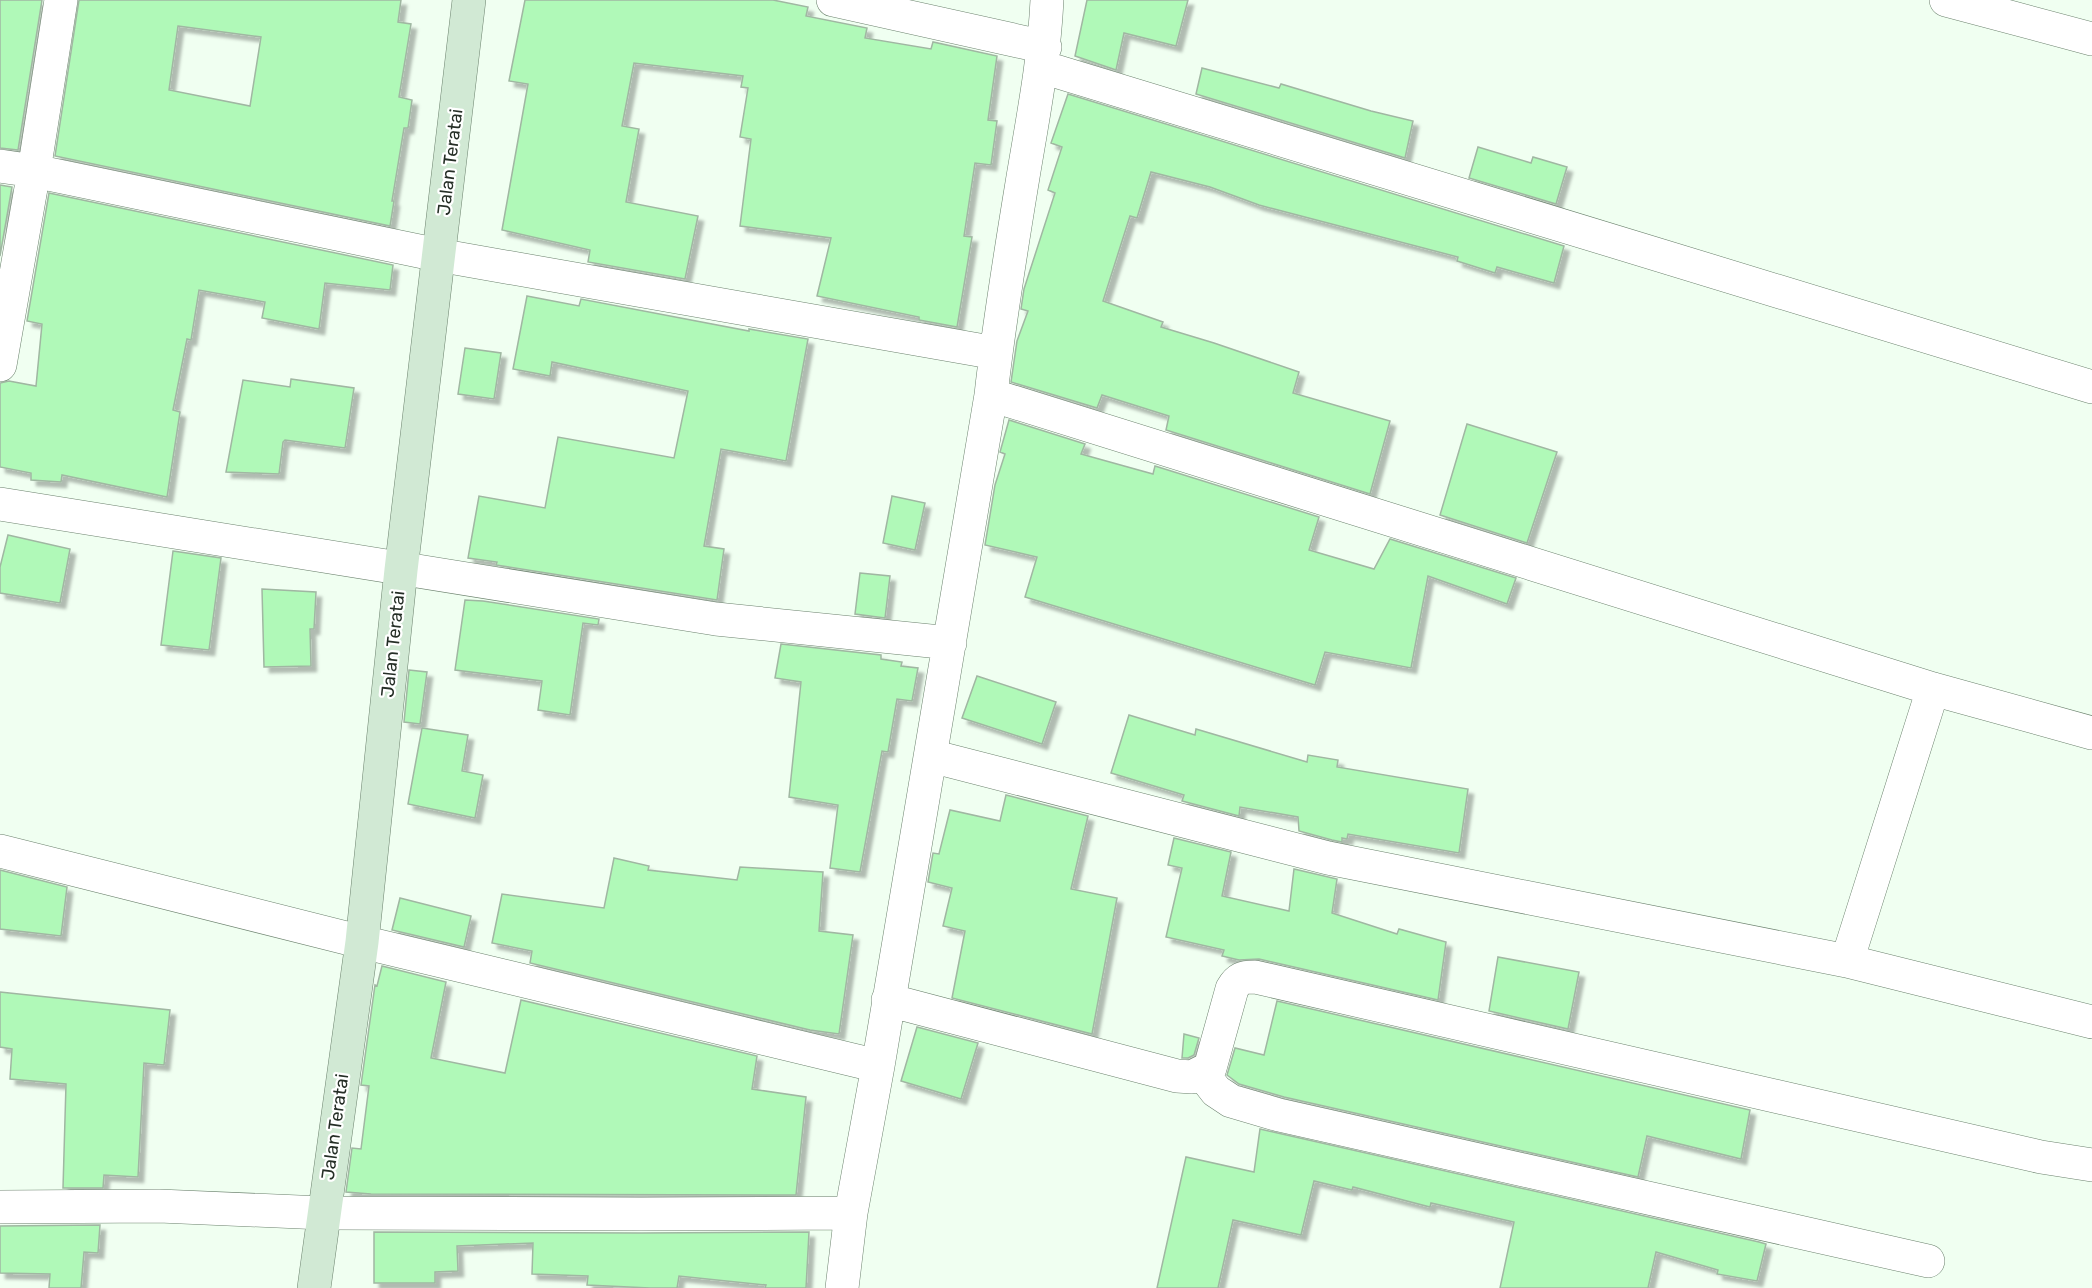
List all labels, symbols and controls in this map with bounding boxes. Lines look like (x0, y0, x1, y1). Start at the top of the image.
street label: Jalan Teratai (433, 108, 467, 216)
street label: Jalan Teratai (376, 590, 410, 698)
street label: Jalan Teratai (317, 1072, 353, 1182)

